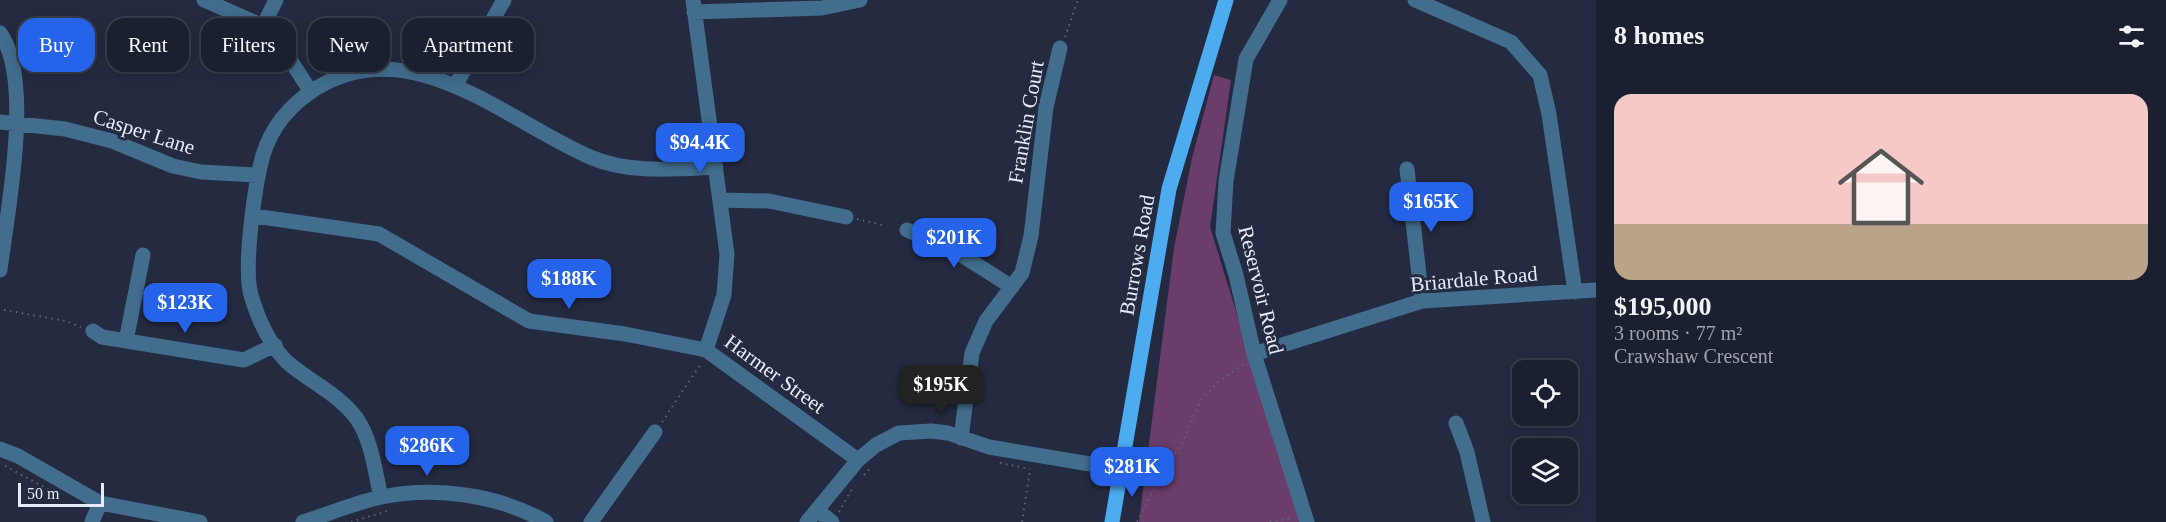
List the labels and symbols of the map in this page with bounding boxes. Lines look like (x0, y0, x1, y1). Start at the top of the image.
street label: Franklin Court (1003, 59, 1049, 185)
street label: Casper Lane (90, 104, 198, 160)
pin: $94.4K (651, 123, 749, 174)
pin: $165K (1389, 182, 1473, 233)
street label: Burrows Road (1115, 192, 1159, 317)
pin: $201K (912, 218, 996, 269)
street label: Reservoir Road (1233, 223, 1289, 357)
pin: $188K (527, 259, 611, 310)
street label: Briardale Road (1409, 261, 1539, 297)
pin: $123K (143, 283, 227, 334)
street label: Harmer Street (720, 330, 830, 419)
pin: $195K (899, 365, 983, 416)
pin: $286K (385, 426, 469, 477)
pin: $281K (1090, 447, 1174, 498)
scale bar (18, 480, 104, 508)

